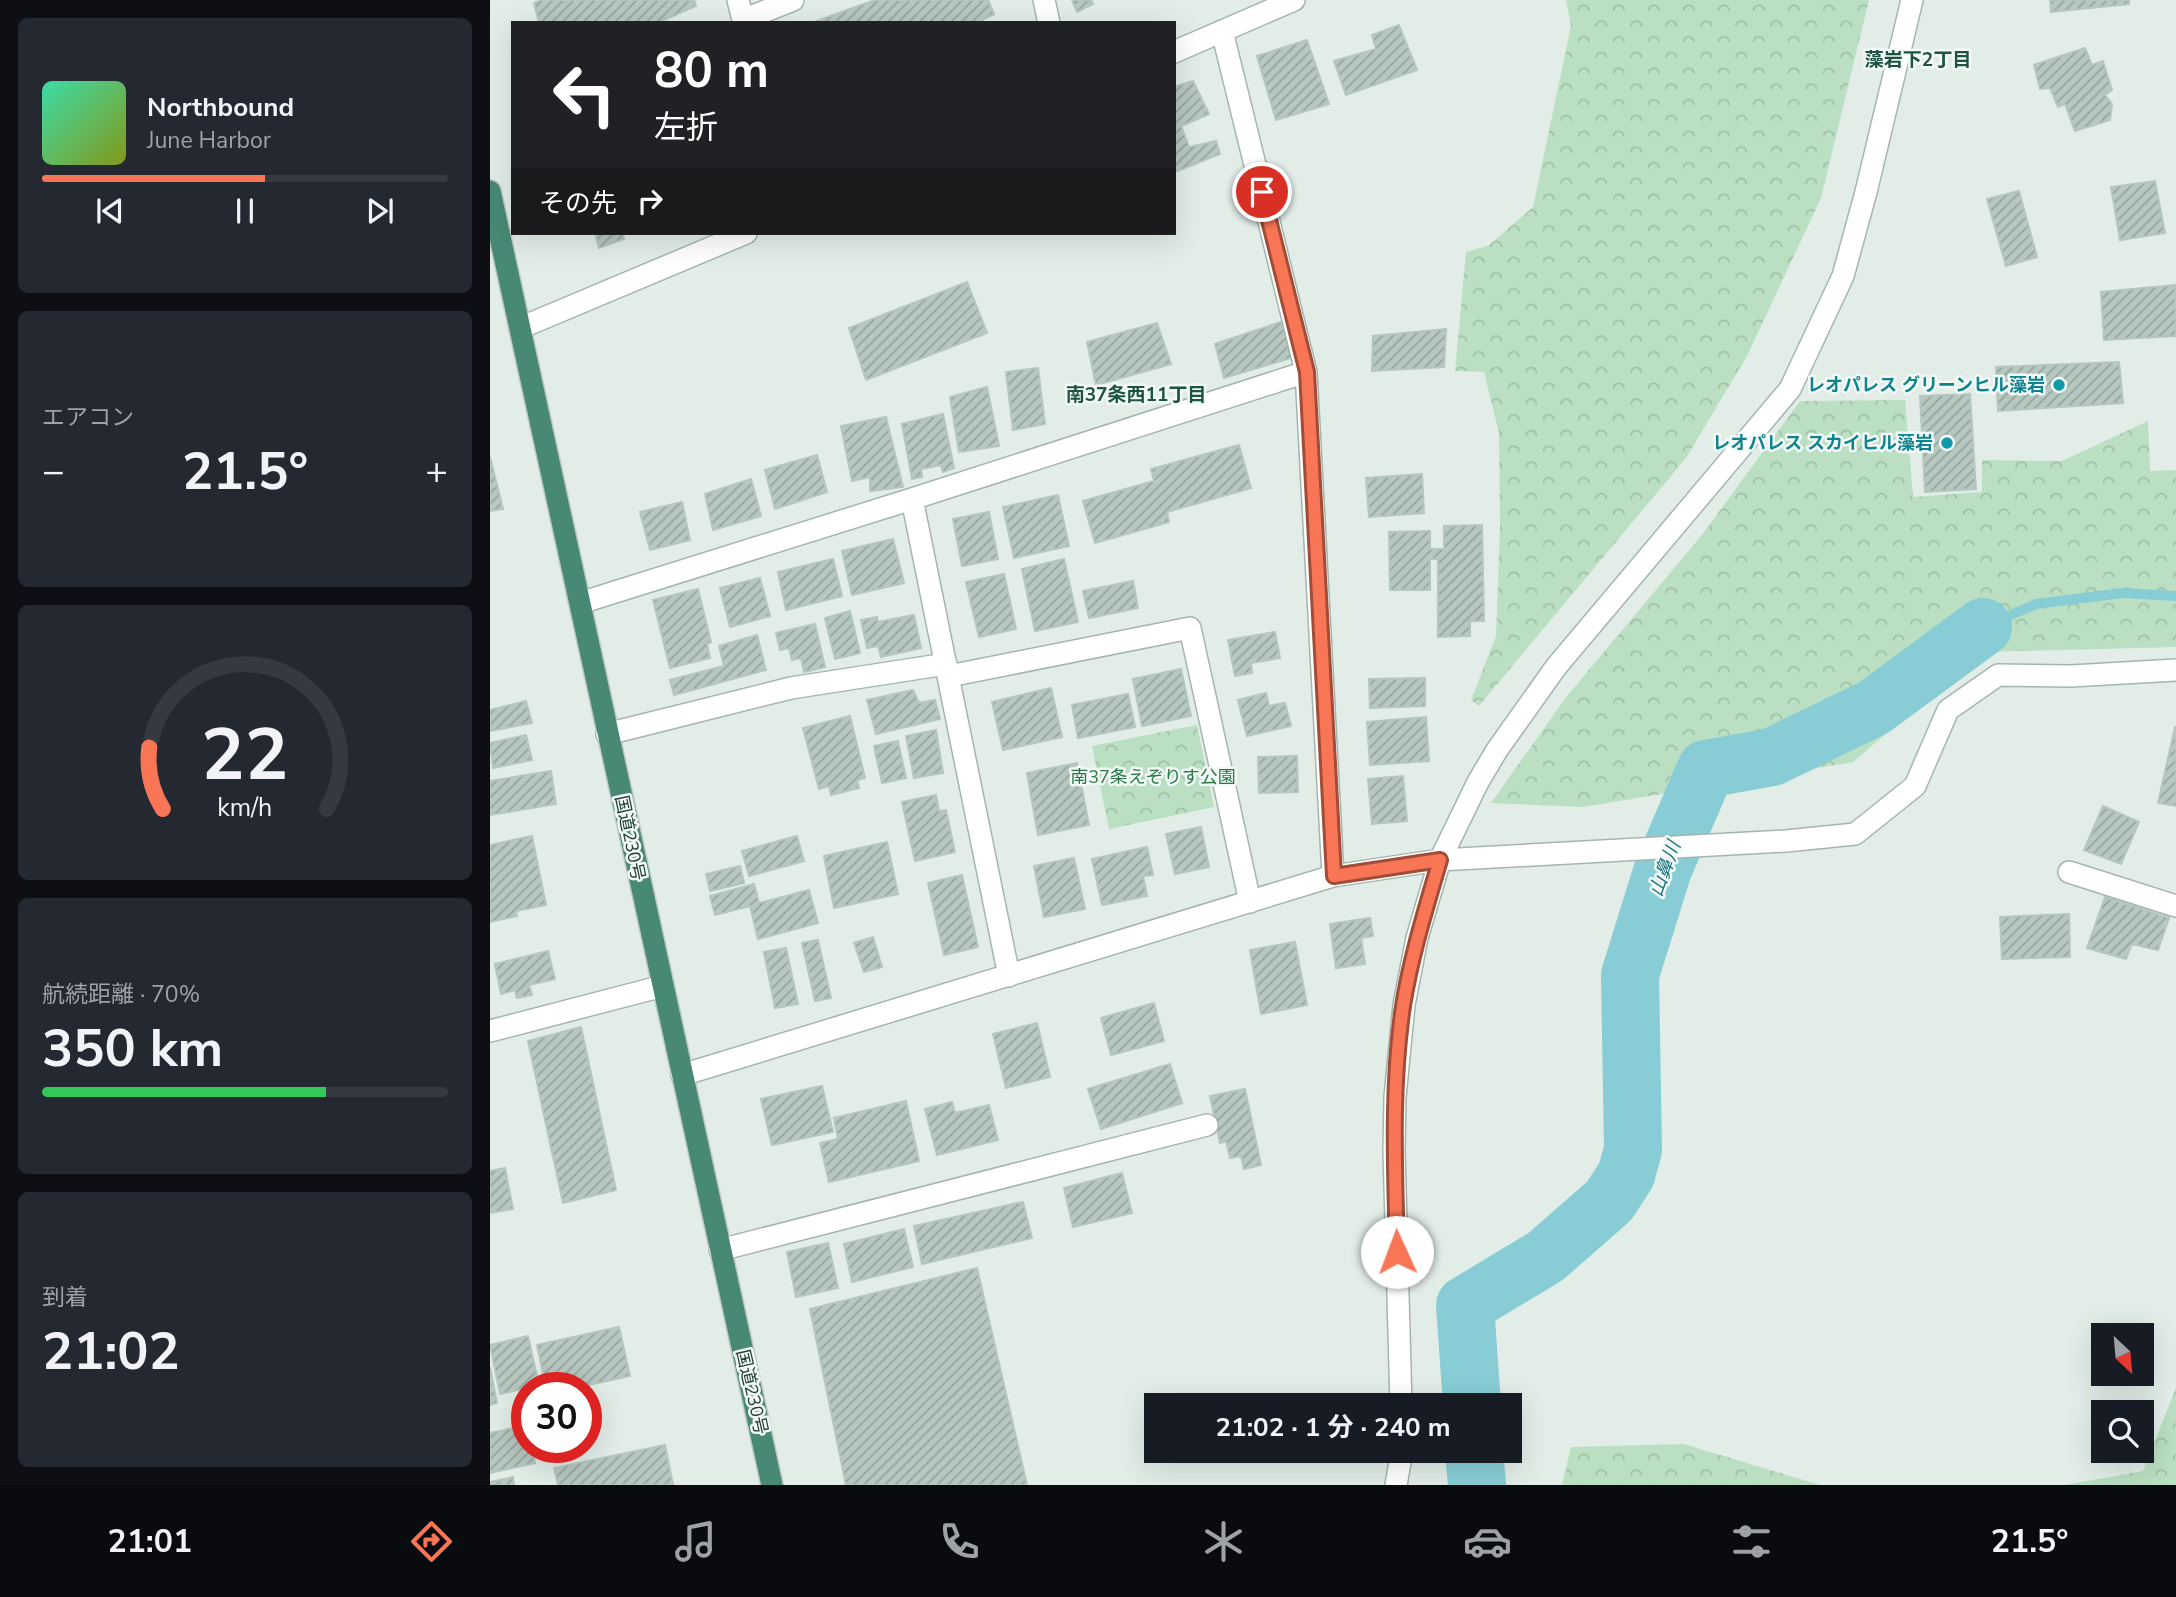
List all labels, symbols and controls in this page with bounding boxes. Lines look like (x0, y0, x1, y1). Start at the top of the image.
text: 80 m (654, 37, 769, 104)
district label: 藻岩下2丁目 (1865, 47, 1971, 73)
icon: left (539, 49, 630, 140)
text: Northbound (147, 90, 294, 125)
text: 左折 (654, 106, 718, 149)
text: June Harbor (147, 125, 271, 156)
pin (1232, 162, 1292, 222)
icon: arrive (1243, 173, 1281, 211)
icon: right (631, 182, 669, 220)
text: その先 (539, 186, 617, 221)
icon: previous (91, 192, 129, 230)
icon: pause (226, 192, 264, 230)
icon: next (361, 192, 399, 230)
place label: レオパレス グリーンヒル藻岩 (1807, 373, 2045, 397)
marker: レオパレス グリーンヒル藻岩 (2051, 377, 2067, 393)
district label: 南37条西11丁目 (1066, 382, 1206, 408)
text: エアコン (42, 402, 134, 433)
place label: レオパレス スカイヒル藻岩 (1712, 431, 1933, 455)
marker: レオパレス スカイヒル藻岩 (1939, 435, 1955, 451)
text: 21.5° (182, 436, 308, 507)
text: − (42, 446, 65, 497)
text: + (425, 446, 448, 497)
text: 22 (201, 705, 289, 805)
park label: 南37条えぞりす公園 (1070, 765, 1236, 789)
text: km/h (217, 790, 273, 824)
street label: 国道230号 (609, 793, 651, 883)
water label: 山鼻川 (1643, 836, 1688, 900)
text: 航続距離 · 70% (42, 979, 200, 1010)
text: 350 km (42, 1013, 223, 1084)
position arrow (1360, 1215, 1434, 1289)
text: 到着 (42, 1282, 88, 1313)
text: 21:02 (42, 1316, 180, 1387)
north arrow (2091, 1323, 2154, 1386)
map controls (2091, 1323, 2154, 1463)
street label: 国道230号 (731, 1347, 773, 1437)
speed limit sign: 30 (511, 1372, 602, 1463)
button: search (2091, 1400, 2154, 1463)
text: 21:02 · 1 分 · 240 m (1215, 1410, 1451, 1445)
icon: directions (407, 1517, 456, 1566)
icon: music (671, 1517, 720, 1566)
icon: phone (935, 1517, 984, 1566)
icon: climate (1199, 1517, 1248, 1566)
icon: car (1463, 1517, 1512, 1566)
icon: filters (1727, 1517, 1776, 1566)
text: 21:01 (107, 1520, 192, 1563)
text: 21.5° (1991, 1520, 2068, 1563)

